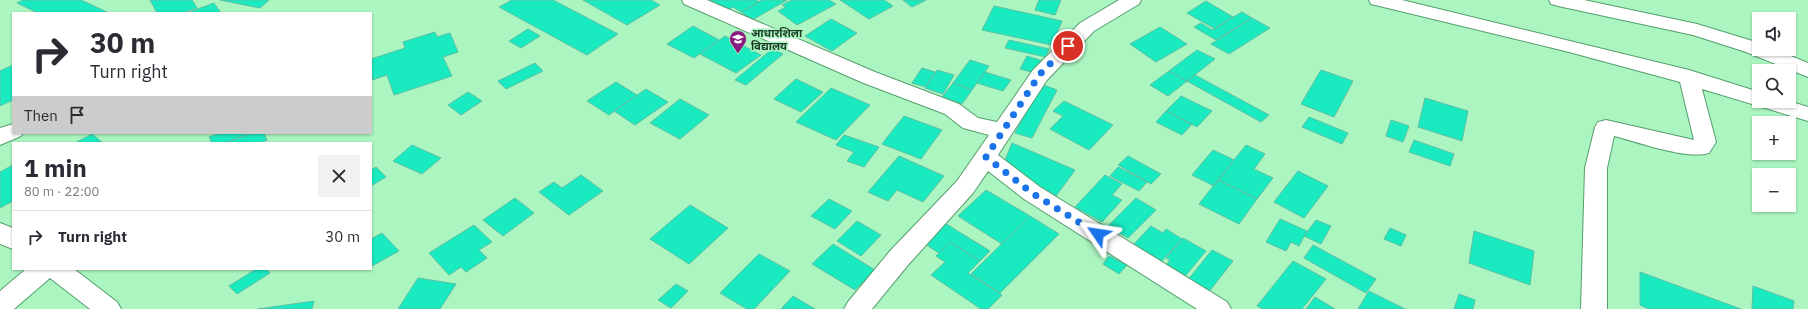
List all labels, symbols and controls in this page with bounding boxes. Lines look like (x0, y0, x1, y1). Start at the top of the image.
map controls (1752, 12, 1796, 212)
button: sound (1752, 12, 1796, 56)
text: 30 m (90, 24, 155, 61)
place label: आधारशिला विद्यालय (751, 26, 803, 53)
icon: right (24, 28, 76, 80)
school or university icon: आधारशिला विद्यालय (728, 29, 748, 54)
pin (1051, 29, 1085, 63)
icon: arrive (1057, 35, 1079, 57)
text: Turn right (90, 60, 168, 83)
button: search (1752, 64, 1796, 108)
icon: arrive (66, 104, 88, 126)
text: Then (24, 106, 58, 125)
button: + (1752, 116, 1796, 160)
text: 1 min (24, 152, 87, 184)
button: close (318, 155, 360, 197)
button: − (1752, 168, 1796, 212)
text: 80 m · 22:00 (24, 183, 99, 200)
position arrow (1077, 213, 1119, 255)
icon: right (24, 226, 46, 248)
text: Turn right (58, 227, 127, 246)
text: 30 m (325, 227, 360, 246)

